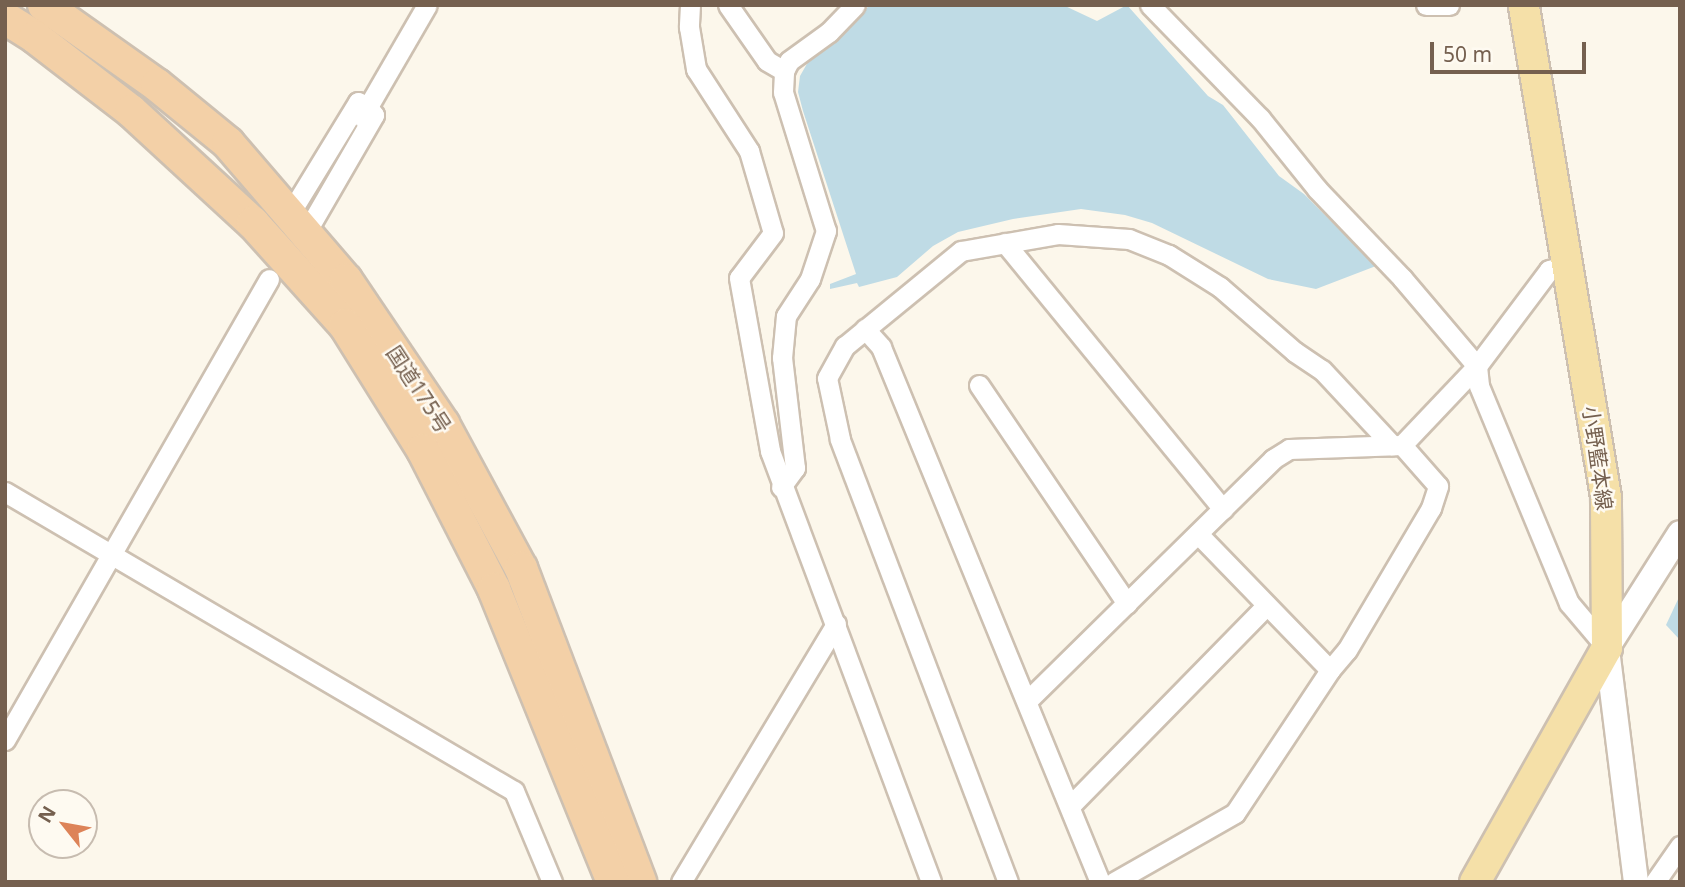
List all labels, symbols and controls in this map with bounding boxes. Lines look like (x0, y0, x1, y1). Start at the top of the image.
scale bar (1433, 28, 1589, 72)
text: 50 m (1443, 40, 1492, 68)
street label: 国道175号 (381, 341, 457, 437)
street label: 小野藍本線 (1578, 404, 1618, 512)
north arrow (28, 789, 98, 859)
text: N (32, 801, 62, 828)

